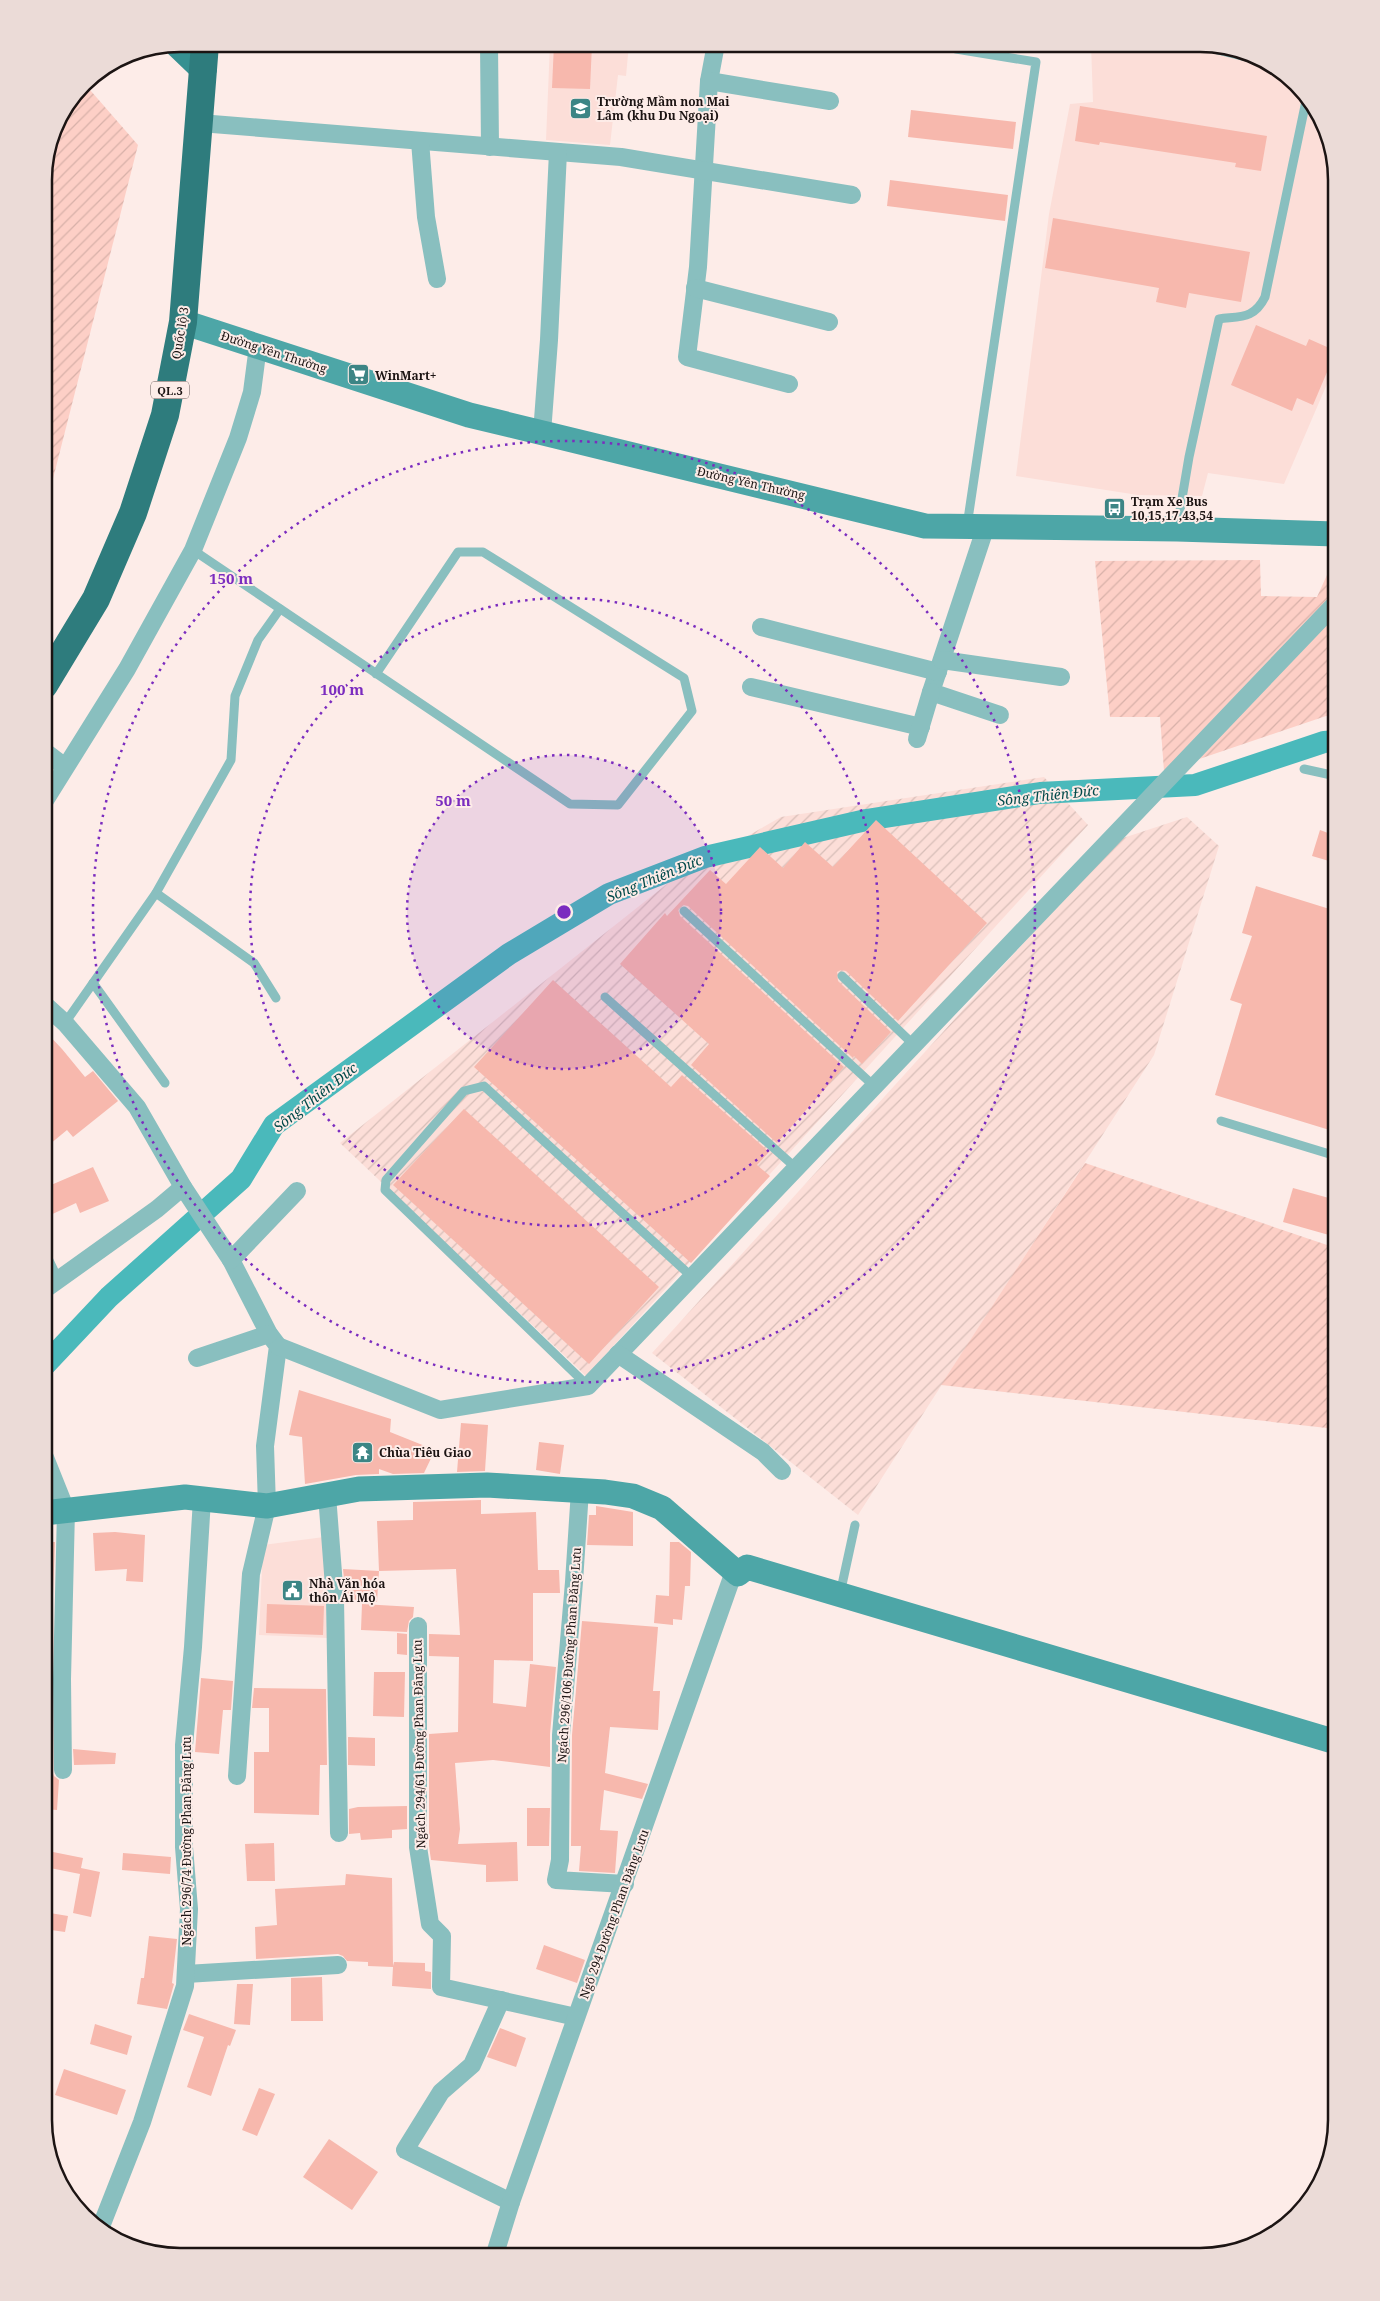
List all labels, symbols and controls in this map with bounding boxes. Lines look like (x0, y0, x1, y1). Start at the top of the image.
place label: Trường Mầm non Mai Lâm (khu Du Ngoại) (597, 93, 730, 124)
school or university icon: Trường Mầm non Mai Lâm (khu Du Ngoại) (569, 96, 593, 120)
street label: Quốc lộ 3 (167, 305, 193, 360)
street label: Đường Yên Thường (219, 327, 330, 377)
supermarket icon: WinMart+ (347, 363, 371, 387)
place label: WinMart+ (375, 367, 437, 384)
road number: QL.3 (151, 382, 189, 398)
street label: Đường Yên Thường (695, 462, 807, 504)
place label: Trạm Xe Bus 10,15,17,43,54 (1131, 493, 1213, 524)
bus stop icon: Trạm Xe Bus 10,15,17,43,54 (1103, 496, 1127, 520)
text: 150 m (209, 568, 253, 588)
text: 100 m (320, 679, 364, 699)
water label: Sông Thiên Đức (996, 780, 1100, 810)
text: 50 m (435, 790, 471, 810)
water label: Sông Thiên Đức (603, 850, 705, 906)
centre of rings (555, 903, 573, 921)
water label: Sông Thiên Đức (269, 1058, 361, 1136)
temple icon: Chùa Tiêu Giao (351, 1440, 375, 1464)
place label: Chùa Tiêu Giao (379, 1444, 471, 1461)
street label: Ngách 296/106 Đường Phan Đăng Lưu (553, 1546, 585, 1763)
place label: Nhà Văn hóa thôn Ái Mộ (309, 1575, 385, 1606)
public building icon: Nhà Văn hóa thôn Ái Mộ (281, 1578, 305, 1602)
street label: Ngách 294/61 Đường Phan Đăng Lưu (409, 1639, 429, 1849)
street label: Ngách 296/74 Đường Phan Đăng Lưu (178, 1736, 195, 1946)
street label: Ngõ 294 Đường Phan Đăng Lưu (575, 1827, 653, 2001)

